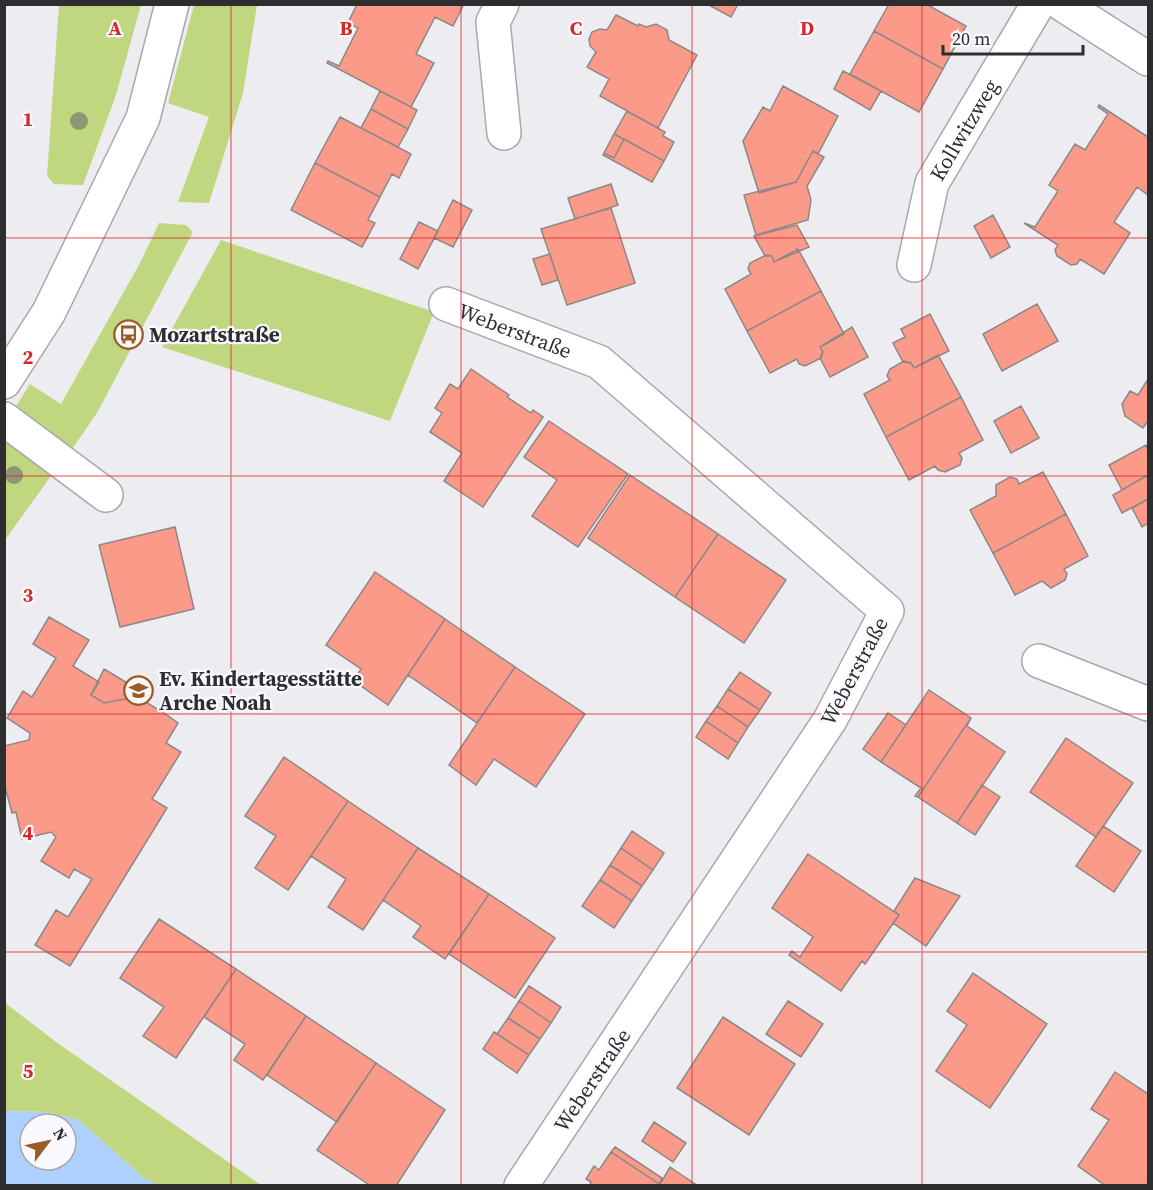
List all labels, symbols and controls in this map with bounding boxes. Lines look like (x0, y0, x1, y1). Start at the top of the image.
text: A (108, 14, 122, 42)
text: B (339, 14, 353, 42)
text: C (570, 14, 582, 42)
text: D (800, 14, 814, 42)
scale bar (943, 18, 1082, 56)
text: 20 m (952, 26, 990, 51)
street label: Kollwitzweg (922, 73, 1005, 186)
text: 1 (23, 105, 33, 133)
street label: Weberstraße (454, 296, 576, 365)
bus stop icon: Mozartstraße (112, 318, 144, 350)
place label: Mozartstraße (149, 320, 280, 349)
text: 2 (23, 343, 34, 371)
text: 3 (23, 581, 34, 609)
street label: Weberstraße (813, 612, 895, 730)
place label: Ev. Kindertagesstätte Arche Noah (159, 664, 362, 717)
school or university icon: Ev. Kindertagesstätte Arche Noah (122, 674, 154, 706)
text: 4 (23, 819, 34, 847)
street label: Weberstraße (547, 1023, 637, 1137)
text: 5 (23, 1057, 34, 1085)
north arrow (18, 1112, 78, 1172)
text: N (48, 1123, 73, 1145)

